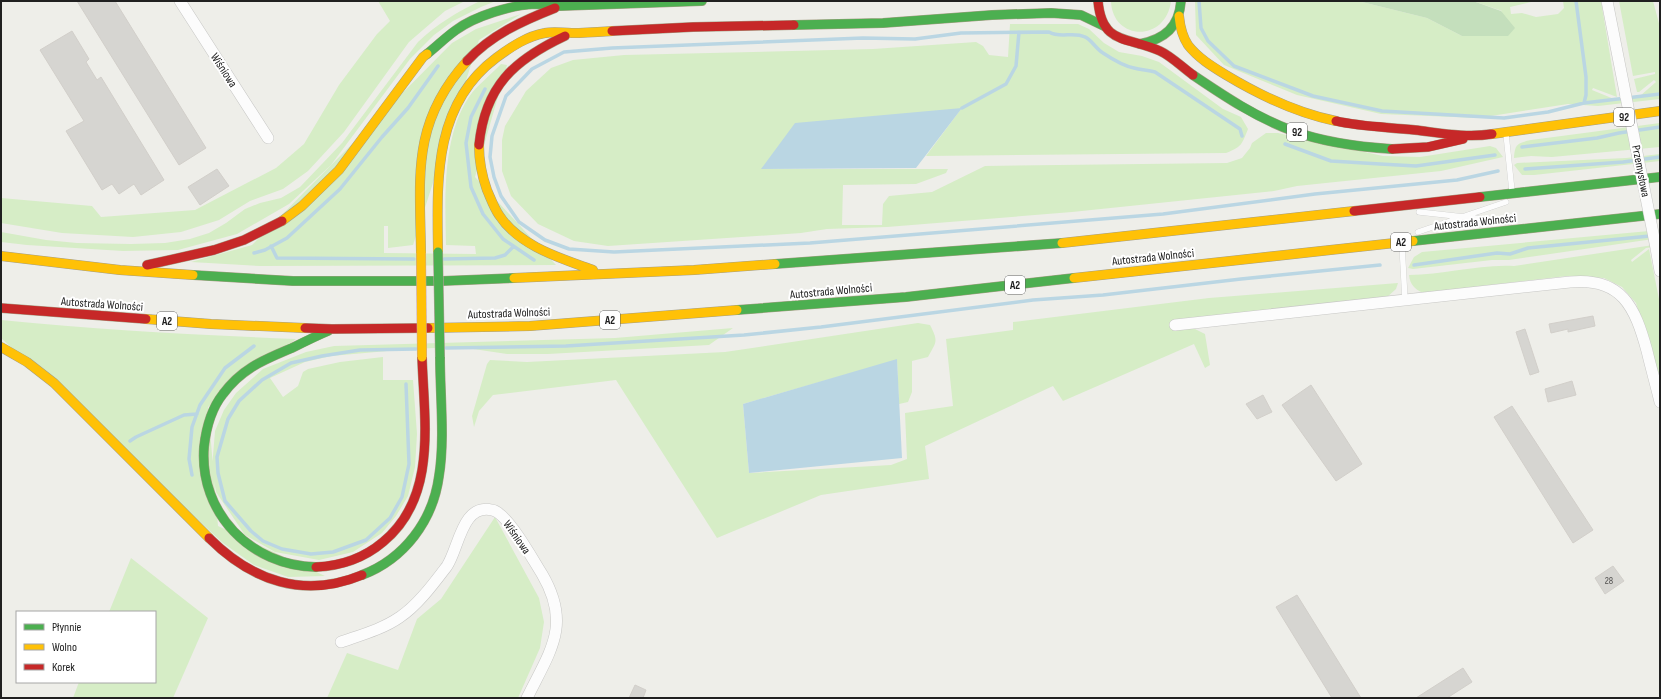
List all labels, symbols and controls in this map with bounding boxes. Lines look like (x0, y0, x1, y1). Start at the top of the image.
street label: Wiśniowa (207, 50, 240, 91)
road number: 92 (1614, 108, 1634, 126)
road number: 92 (1287, 123, 1307, 141)
street label: Przemysłowa (1628, 144, 1653, 199)
street label: Autostrada Wolności (1432, 211, 1517, 234)
road number: A2 (1391, 233, 1411, 251)
street label: Autostrada Wolności (1110, 246, 1195, 269)
road number: A2 (1005, 276, 1025, 294)
street label: Autostrada Wolności (788, 280, 873, 303)
street label: Autostrada Wolności (59, 294, 144, 315)
street label: Autostrada Wolności (467, 305, 550, 322)
road number: A2 (600, 311, 620, 329)
road number: A2 (157, 312, 177, 330)
street label: Wiśniowa (500, 517, 534, 557)
house number: 28 (1605, 575, 1613, 587)
legend (16, 611, 156, 683)
text: Płynnie (52, 620, 82, 635)
text: Wolno (52, 640, 77, 655)
text: Korek (52, 660, 75, 675)

